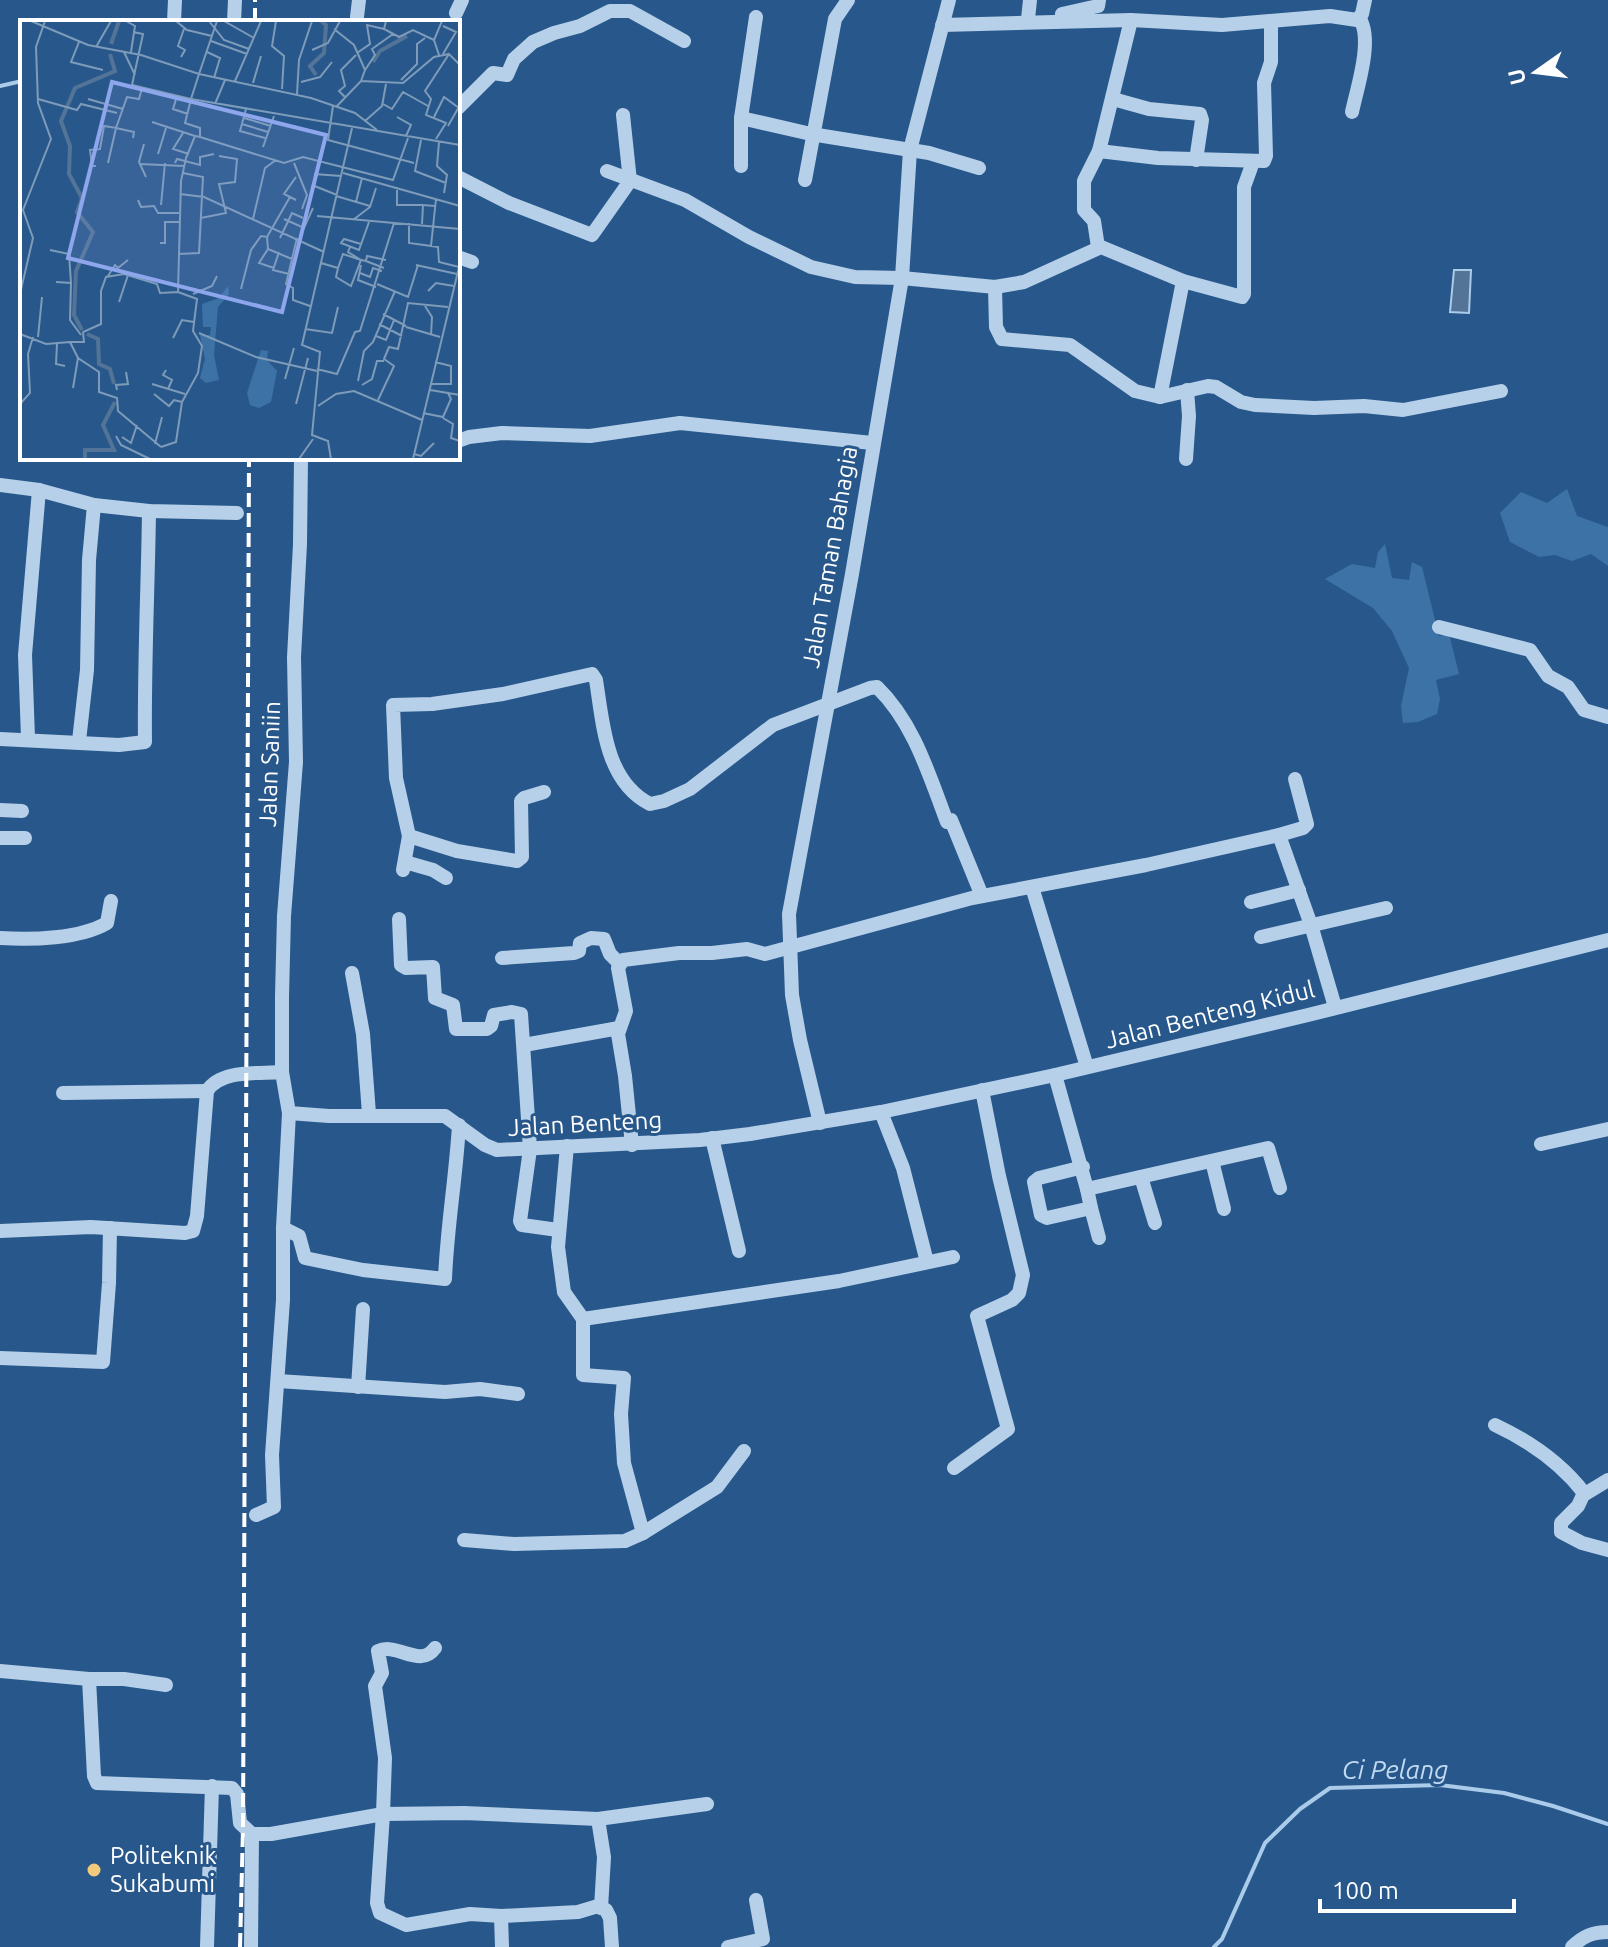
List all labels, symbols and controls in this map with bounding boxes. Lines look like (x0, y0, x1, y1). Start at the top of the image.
inset map (20, 20, 460, 460)
north arrow (1496, 32, 1576, 112)
text: U (1502, 66, 1530, 87)
street label: Jalan Taman Bahagia (797, 444, 862, 670)
street label: Jalan Saniin (254, 701, 285, 827)
street label: Jalan Benteng Kidul (1102, 975, 1317, 1054)
street label: Jalan Benteng (507, 1106, 663, 1141)
water label: Ci Pelang (1342, 1755, 1448, 1784)
place label: Politeknik Sukabumi (110, 1842, 217, 1897)
marker: Politeknik Sukabumi (85, 1861, 103, 1879)
scale bar (1320, 1863, 1514, 1913)
text: 100 m (1332, 1877, 1399, 1904)

